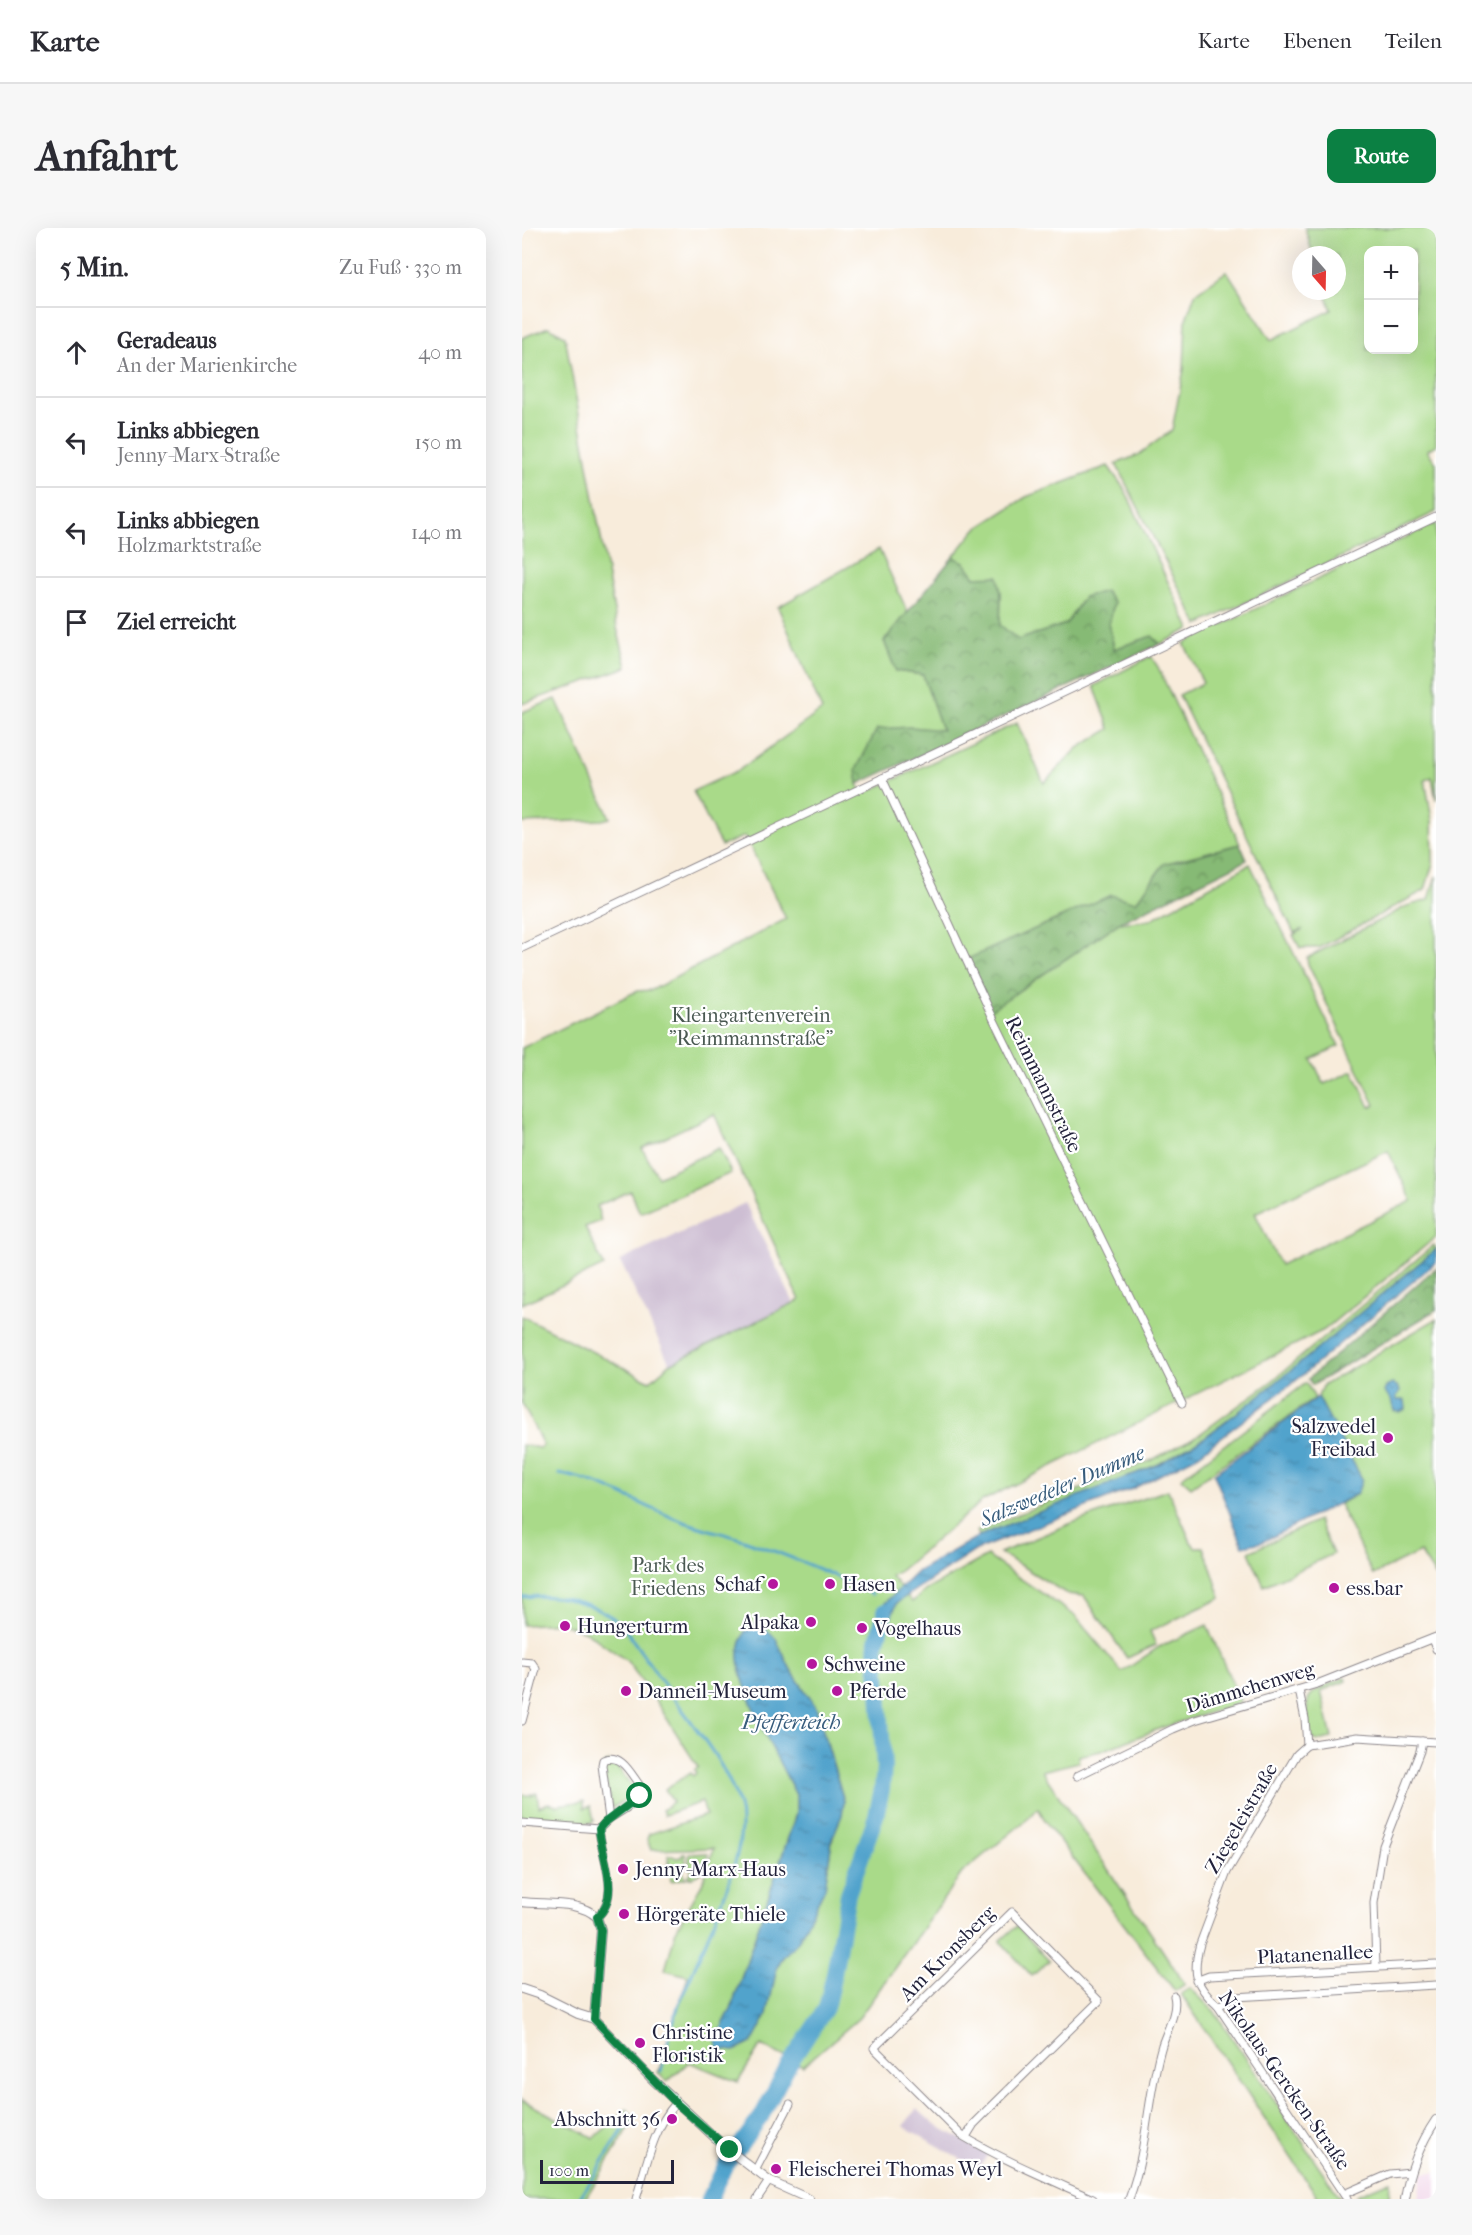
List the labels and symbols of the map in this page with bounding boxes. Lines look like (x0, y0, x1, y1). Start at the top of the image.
north arrow (1292, 246, 1346, 300)
park label: Kleingartenverein "Reimmannstraße" (669, 1004, 833, 1050)
street label: Reimmannstraße (1001, 1012, 1087, 1156)
place label: Salzwedel Freibad (1291, 1415, 1377, 1461)
marker: Salzwedel Freibad (1381, 1431, 1395, 1445)
water label: Salzwedeler Dumme (975, 1440, 1148, 1532)
park label: Park des Friedens (631, 1554, 705, 1600)
place label: Schaf (715, 1573, 765, 1596)
place label: Hasen (842, 1573, 896, 1596)
marker: Schaf (766, 1577, 780, 1591)
marker: Hasen (823, 1577, 837, 1591)
place label: ess.bar (1346, 1577, 1403, 1600)
marker: ess.bar (1327, 1581, 1341, 1595)
place label: Alpaka (740, 1611, 800, 1634)
place label: Hungerturm (577, 1615, 689, 1638)
marker: Alpaka (804, 1615, 818, 1629)
place label: Vogelhaus (873, 1617, 961, 1640)
marker: Hungerturm (558, 1619, 572, 1633)
marker: Vogelhaus (855, 1621, 869, 1635)
place label: Schweine (824, 1653, 906, 1676)
marker: Schweine (805, 1657, 819, 1671)
street label: Dämmchenweg (1183, 1657, 1318, 1718)
place label: Danneil-Museum (638, 1680, 787, 1703)
place label: Pferde (849, 1680, 906, 1703)
marker: Danneil-Museum (619, 1684, 633, 1698)
marker: Pferde (830, 1684, 844, 1698)
water label: Pfefferteich (740, 1710, 841, 1734)
street label: Ziegeleistraße (1200, 1759, 1282, 1878)
route start (626, 1782, 652, 1808)
place label: Jenny-Marx-Haus (633, 1858, 786, 1881)
marker: Jenny-Marx-Haus (616, 1862, 630, 1876)
street label: Am Kronsberg (894, 1901, 1000, 2006)
place label: Hörgeräte Thiele (636, 1903, 786, 1926)
marker: Hörgeräte Thiele (617, 1907, 631, 1921)
street label: Platanenallee (1256, 1940, 1374, 1969)
street label: Nikolaus-Gercken-Straße (1214, 1986, 1355, 2174)
place label: Christine Floristik (652, 2021, 733, 2067)
marker: Christine Floristik (633, 2036, 647, 2050)
place label: Abschnitt 36 (553, 2108, 660, 2131)
marker: Abschnitt 36 (665, 2112, 679, 2126)
route end (716, 2136, 742, 2162)
scale bar (540, 2157, 674, 2184)
place label: Fleischerei Thomas Weyl (788, 2158, 1003, 2181)
marker: Fleischerei Thomas Weyl (769, 2162, 783, 2176)

